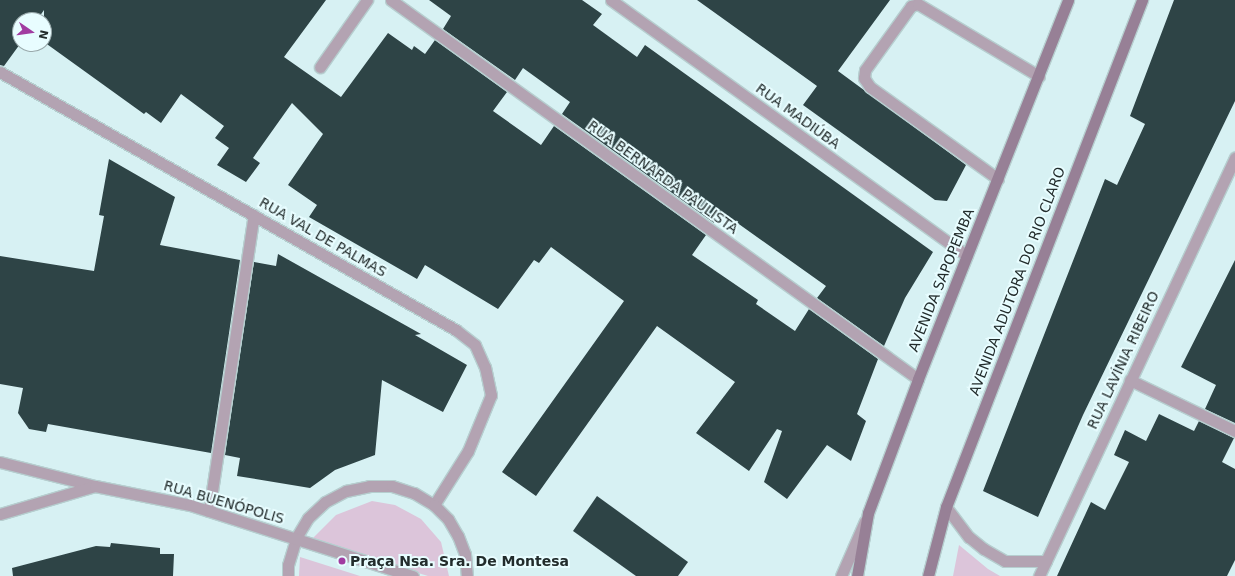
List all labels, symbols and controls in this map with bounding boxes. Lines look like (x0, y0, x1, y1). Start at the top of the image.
north arrow (12, 12, 52, 52)
text: N (36, 29, 51, 41)
street label: RUA MADIÚBA (753, 80, 843, 152)
street label: RUA BERNARDA PAULISTA (585, 117, 741, 237)
street label: AVENIDA ADUTORA DO RIO CLARO (966, 164, 1068, 398)
street label: RUA VAL DE PALMAS (256, 194, 390, 280)
street label: AVENIDA SAPOPEMBA (905, 206, 977, 354)
street label: RUA LAVÍNIA RIBEIRO (1084, 288, 1162, 432)
street label: RUA BUENÓPOLIS (162, 477, 286, 527)
place label: Praça Nsa. Sra. De Montesa (350, 553, 569, 569)
marker: Praça Nsa. Sra. De Montesa (337, 556, 347, 566)

